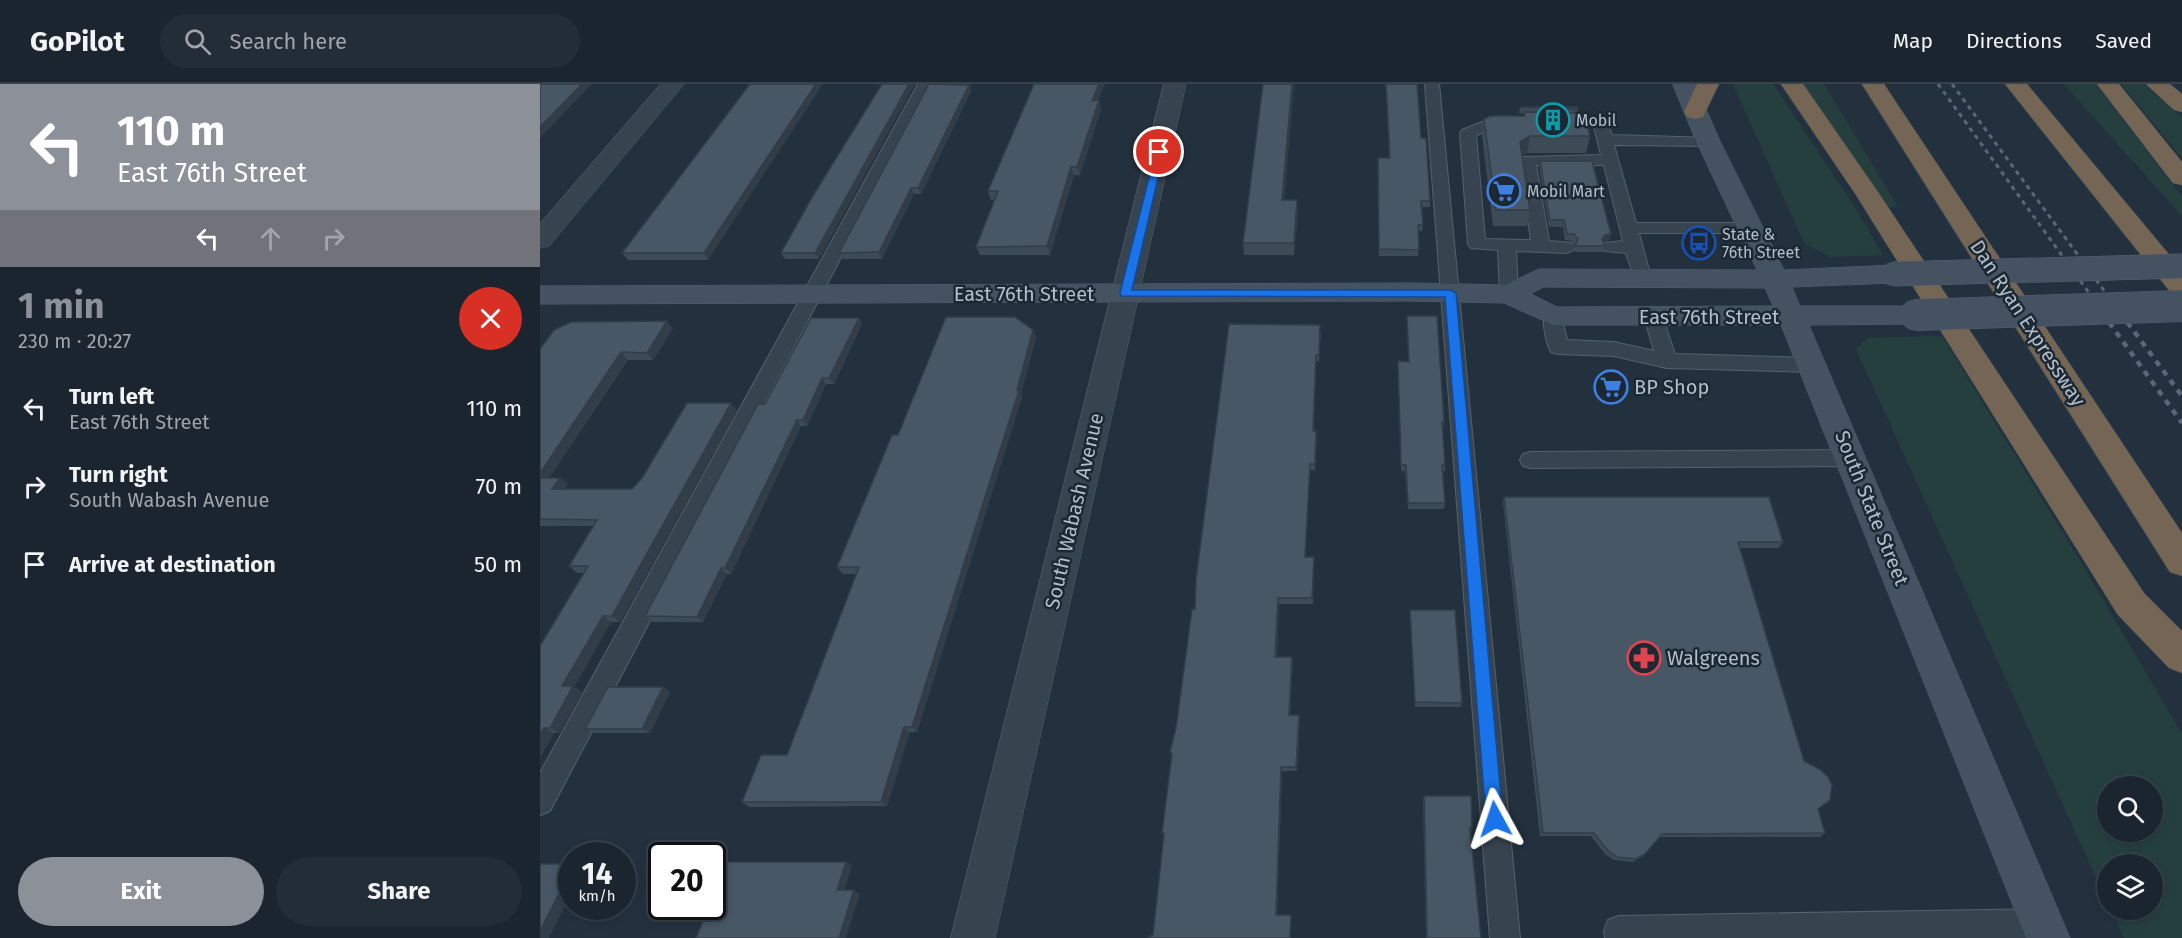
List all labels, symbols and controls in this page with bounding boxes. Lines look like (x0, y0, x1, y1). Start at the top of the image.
search box (160, 14, 580, 68)
text: GoPilot (30, 25, 124, 58)
icon: search (181, 25, 214, 58)
text: Search here (229, 28, 347, 55)
text: Map (1893, 28, 1933, 54)
text: Directions (1966, 28, 2062, 54)
text: Saved (2095, 28, 2152, 54)
building icon: Mobil (1535, 102, 1571, 138)
text: 110 m (117, 106, 225, 156)
icon: left (18, 108, 96, 186)
place label: Mobil (1576, 111, 1617, 130)
pin (1133, 126, 1184, 177)
icon: arrive (1142, 135, 1175, 168)
text: East 76th Street (117, 157, 307, 189)
supermarket icon: Mobil Mart (1486, 173, 1522, 209)
place label: Mobil Mart (1527, 182, 1605, 201)
icon: left (191, 222, 224, 255)
icon: ahead (254, 222, 287, 255)
icon: right (317, 222, 350, 255)
bus stop icon: State & 76th Street (1681, 225, 1717, 261)
place label: State & 76th Street (1722, 225, 1800, 262)
street label: Dan Ryan Expressway (1965, 235, 2091, 411)
street label: East 76th Street (954, 282, 1095, 306)
text: 1 min (18, 284, 105, 328)
button: close (459, 287, 522, 350)
street label: East 76th Street (1639, 305, 1780, 329)
text: 230 m · 20:27 (18, 329, 131, 353)
supermarket icon: BP Shop (1593, 369, 1629, 405)
place label: BP Shop (1634, 375, 1709, 399)
text: Turn left (69, 383, 154, 410)
icon: left (18, 392, 51, 425)
text: 110 m (466, 395, 522, 422)
text: East 76th Street (69, 410, 210, 434)
street label: South Wabash Avenue (1040, 411, 1108, 611)
street label: South State Street (1830, 427, 1914, 590)
text: Turn right (69, 461, 168, 488)
icon: right (18, 470, 51, 503)
text: 70 m (476, 473, 522, 500)
text: South Wabash Avenue (69, 488, 269, 512)
icon: arrive (18, 548, 51, 581)
text: Arrive at destination (69, 551, 276, 578)
text: 50 m (474, 551, 522, 578)
pharmacy icon: Walgreens (1626, 640, 1662, 676)
place label: Walgreens (1667, 646, 1760, 670)
map controls (2097, 776, 2163, 920)
button: search (2097, 776, 2163, 842)
position arrow (1463, 787, 1527, 851)
speed limit sign: 20 (648, 842, 726, 920)
button: layers (2097, 854, 2163, 920)
text: 14 (582, 856, 612, 892)
button: Exit (18, 857, 264, 926)
button: Share (276, 857, 522, 926)
text: km/h (578, 887, 616, 905)

